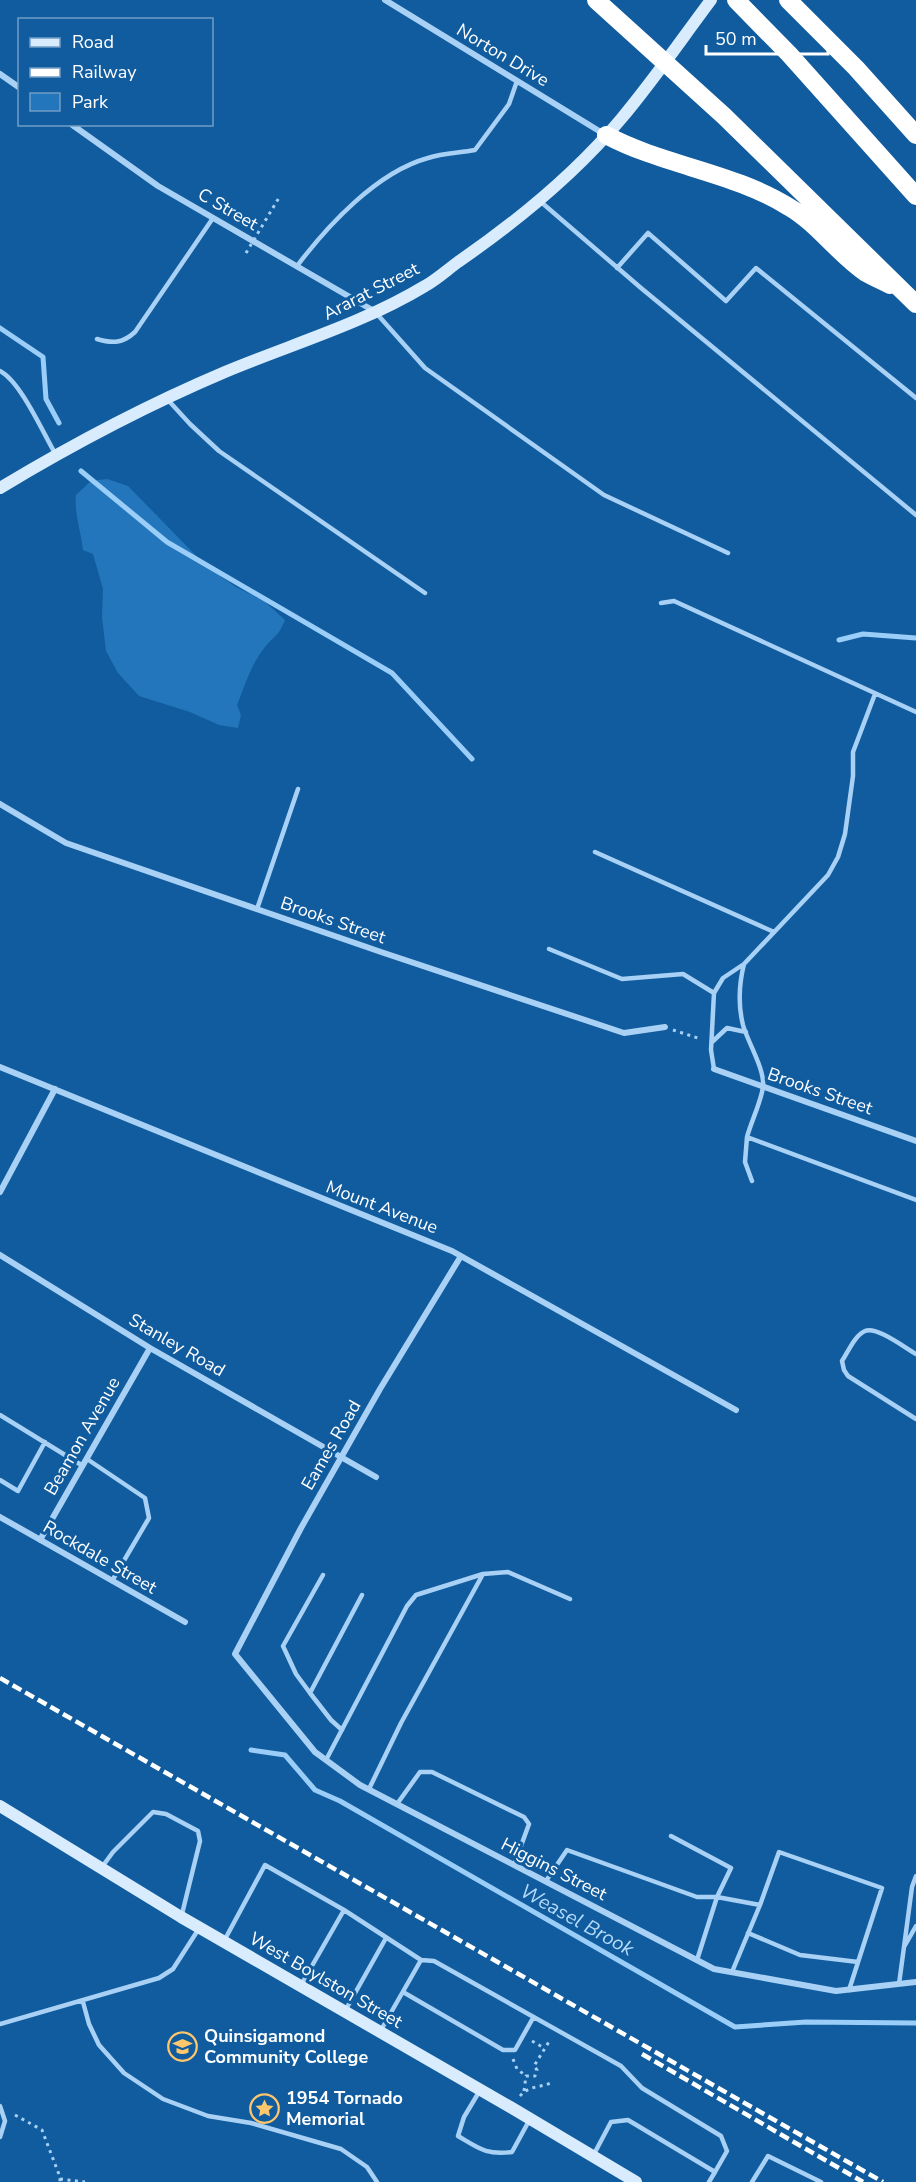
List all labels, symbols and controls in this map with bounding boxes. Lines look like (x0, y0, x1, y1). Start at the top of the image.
legend (18, 18, 213, 126)
street label: Norton Drive (452, 18, 554, 92)
scale bar (706, 18, 828, 56)
text: 50 m (715, 27, 757, 51)
text: Road (72, 30, 114, 54)
text: Railway (72, 60, 137, 84)
text: Park (72, 90, 109, 114)
street label: C Street (193, 182, 263, 236)
street label: Ararat Street (319, 256, 424, 326)
street label: Brooks Street (277, 891, 389, 949)
street label: Brooks Street (764, 1062, 876, 1120)
street label: Mount Avenue (323, 1175, 441, 1239)
street label: Stanley Road (124, 1308, 230, 1382)
street label: Beamon Avenue (38, 1372, 126, 1500)
street label: Eames Road (296, 1396, 366, 1494)
street label: Rockdale Street (39, 1515, 162, 1600)
street label: Higgins Street (497, 1832, 612, 1906)
water label: Weasel Brook (515, 1878, 640, 1963)
street label: West Boylston Street (245, 1926, 408, 2034)
place label: Quinsigamond Community College (204, 2024, 368, 2069)
school or university icon: Quinsigamond Community College (167, 2030, 199, 2062)
place label: 1954 Tornado Memorial (286, 2086, 403, 2131)
place icon: 1954 Tornado Memorial (249, 2092, 281, 2124)

